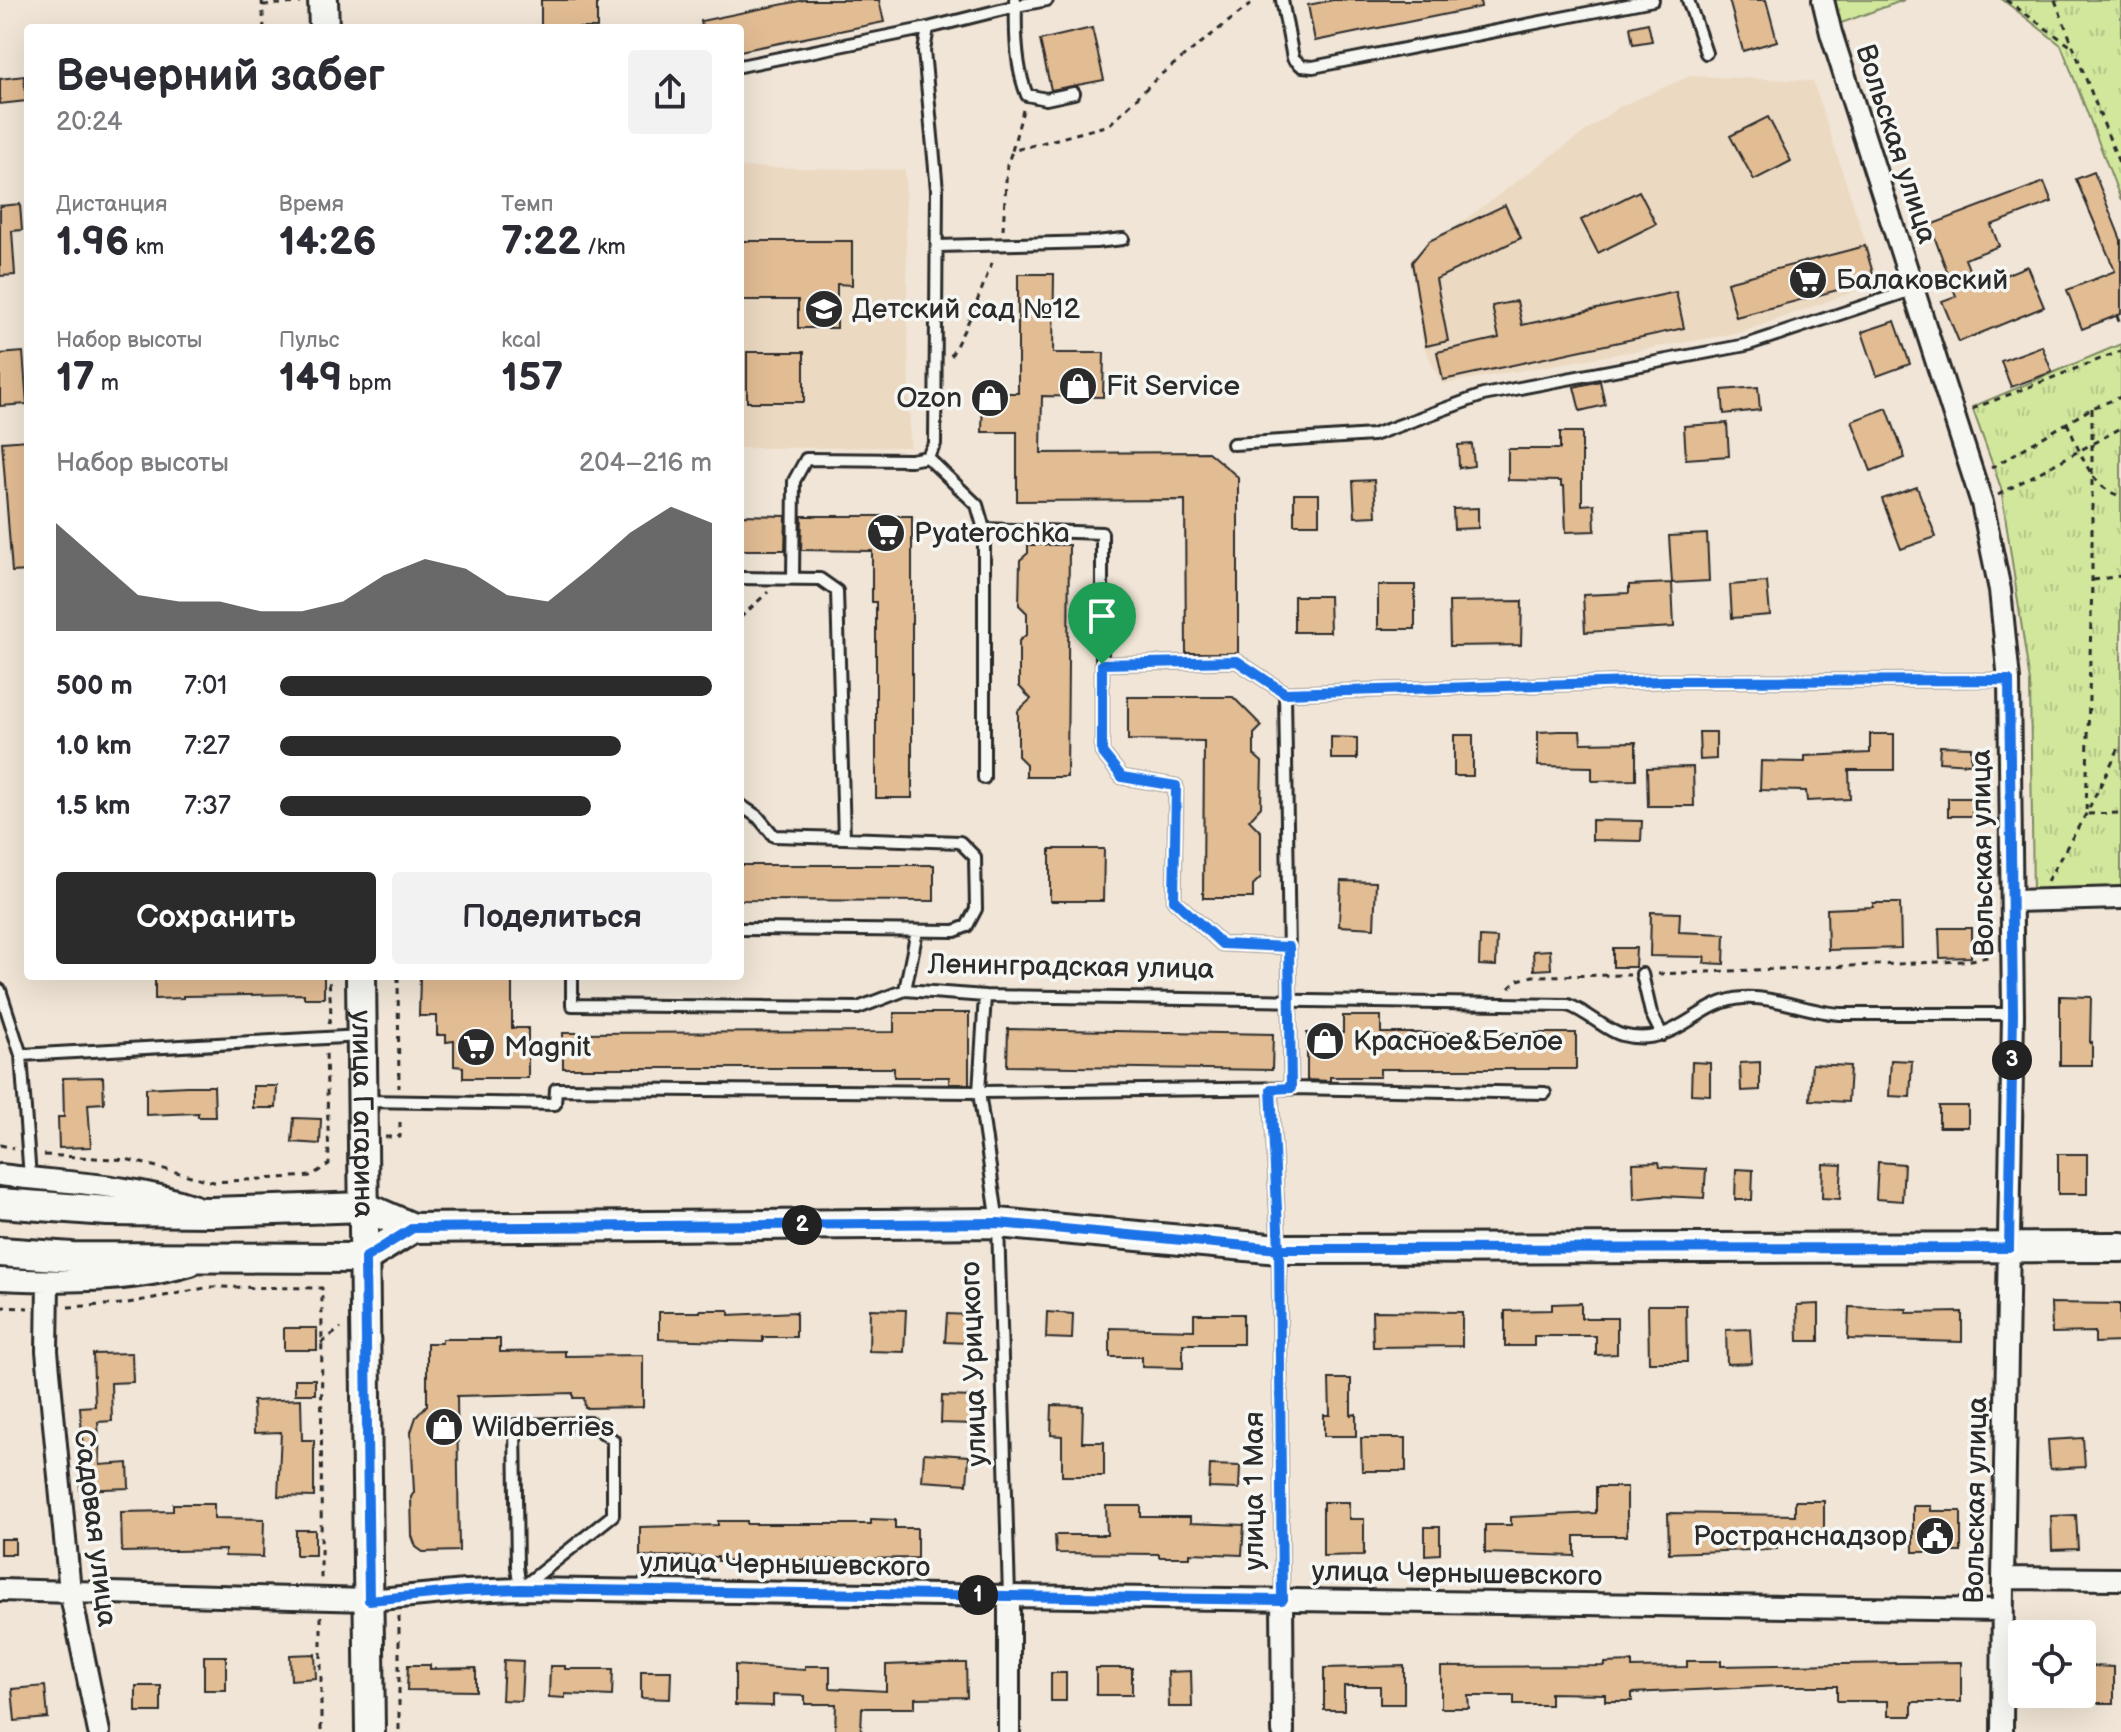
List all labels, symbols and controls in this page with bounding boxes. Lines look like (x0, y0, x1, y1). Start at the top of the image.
street label: Вольская улица (1848, 40, 1944, 248)
text: Вечерний забег (56, 50, 385, 103)
button: share (628, 50, 712, 134)
text: 20:24 (56, 107, 123, 138)
text: Дистанция (56, 191, 167, 218)
text: Время (279, 191, 344, 218)
text: Темп (501, 191, 554, 218)
text: 1.96 (56, 218, 129, 266)
text: 14:26 (279, 218, 377, 266)
text: 7:22 (501, 218, 581, 266)
text: km (129, 234, 164, 261)
text: /km (581, 234, 626, 261)
supermarket icon: Балаковский (1787, 259, 1829, 301)
place label: Балаковский (1836, 264, 2008, 297)
school or university icon: Детский сад №12 (803, 288, 845, 330)
place label: Детский сад №12 (852, 293, 1080, 326)
text: Набор высоты (56, 327, 202, 354)
text: Пульс (279, 327, 339, 354)
text: kcal (501, 327, 541, 354)
text: 17 (56, 354, 95, 402)
text: 149 (279, 354, 343, 402)
text: 157 (501, 354, 563, 402)
shop icon: Fit Service (1057, 365, 1099, 407)
text: m (95, 370, 119, 397)
text: bpm (343, 370, 392, 397)
place label: Fit Service (1106, 370, 1240, 403)
shop icon: Ozon (969, 377, 1011, 419)
place label: Ozon (896, 382, 962, 415)
text: Набор высоты (56, 448, 229, 479)
text: 204–216 m (579, 448, 712, 479)
supermarket icon: Pyaterochka (865, 512, 907, 554)
place label: Pyaterochka (914, 517, 1070, 550)
pin (1068, 582, 1136, 664)
icon: arrive (1080, 594, 1124, 638)
text: 500 m (56, 671, 133, 702)
text: 7:01 (184, 671, 227, 702)
text: 1.0 km (56, 731, 132, 762)
text: 7:27 (184, 731, 230, 762)
street label: Вольская улица (1965, 749, 2001, 957)
text: 1.5 km (56, 791, 131, 822)
text: 7:37 (184, 791, 231, 822)
button: Сохранить (56, 872, 376, 964)
button: Поделиться (392, 872, 712, 964)
street label: Ленинградская улица (927, 948, 1215, 986)
street label: улица Гагарина (345, 1010, 380, 1218)
shop icon: Красное&Белое (1304, 1020, 1346, 1062)
place label: Красное&Белое (1353, 1025, 1563, 1058)
supermarket icon: Magnit (455, 1026, 497, 1068)
place label: Magnit (504, 1031, 592, 1064)
pin: 3 (1992, 1040, 2032, 1080)
text: 3 (2006, 1046, 2018, 1073)
pin: 2 (782, 1205, 822, 1245)
text: 2 (795, 1211, 809, 1238)
street label: улица Урицкого (954, 1261, 994, 1467)
street label: Вольская улица (1958, 1396, 1994, 1604)
shop icon: Wildberries (423, 1406, 465, 1448)
place label: Wildberries (472, 1411, 615, 1444)
street label: улица 1 Мая (1238, 1412, 1271, 1570)
street label: Садовая улица (67, 1427, 124, 1629)
public building icon: Ространснадзор (1914, 1515, 1956, 1557)
place label: Ространснадзор (1693, 1520, 1907, 1553)
street label: улица Чернышевского (639, 1546, 931, 1584)
street label: улица Чернышевского (1311, 1555, 1603, 1593)
pin: 1 (958, 1575, 998, 1615)
text: 1 (973, 1581, 983, 1608)
map controls (2008, 1620, 2096, 1708)
button: locate (2008, 1620, 2096, 1708)

